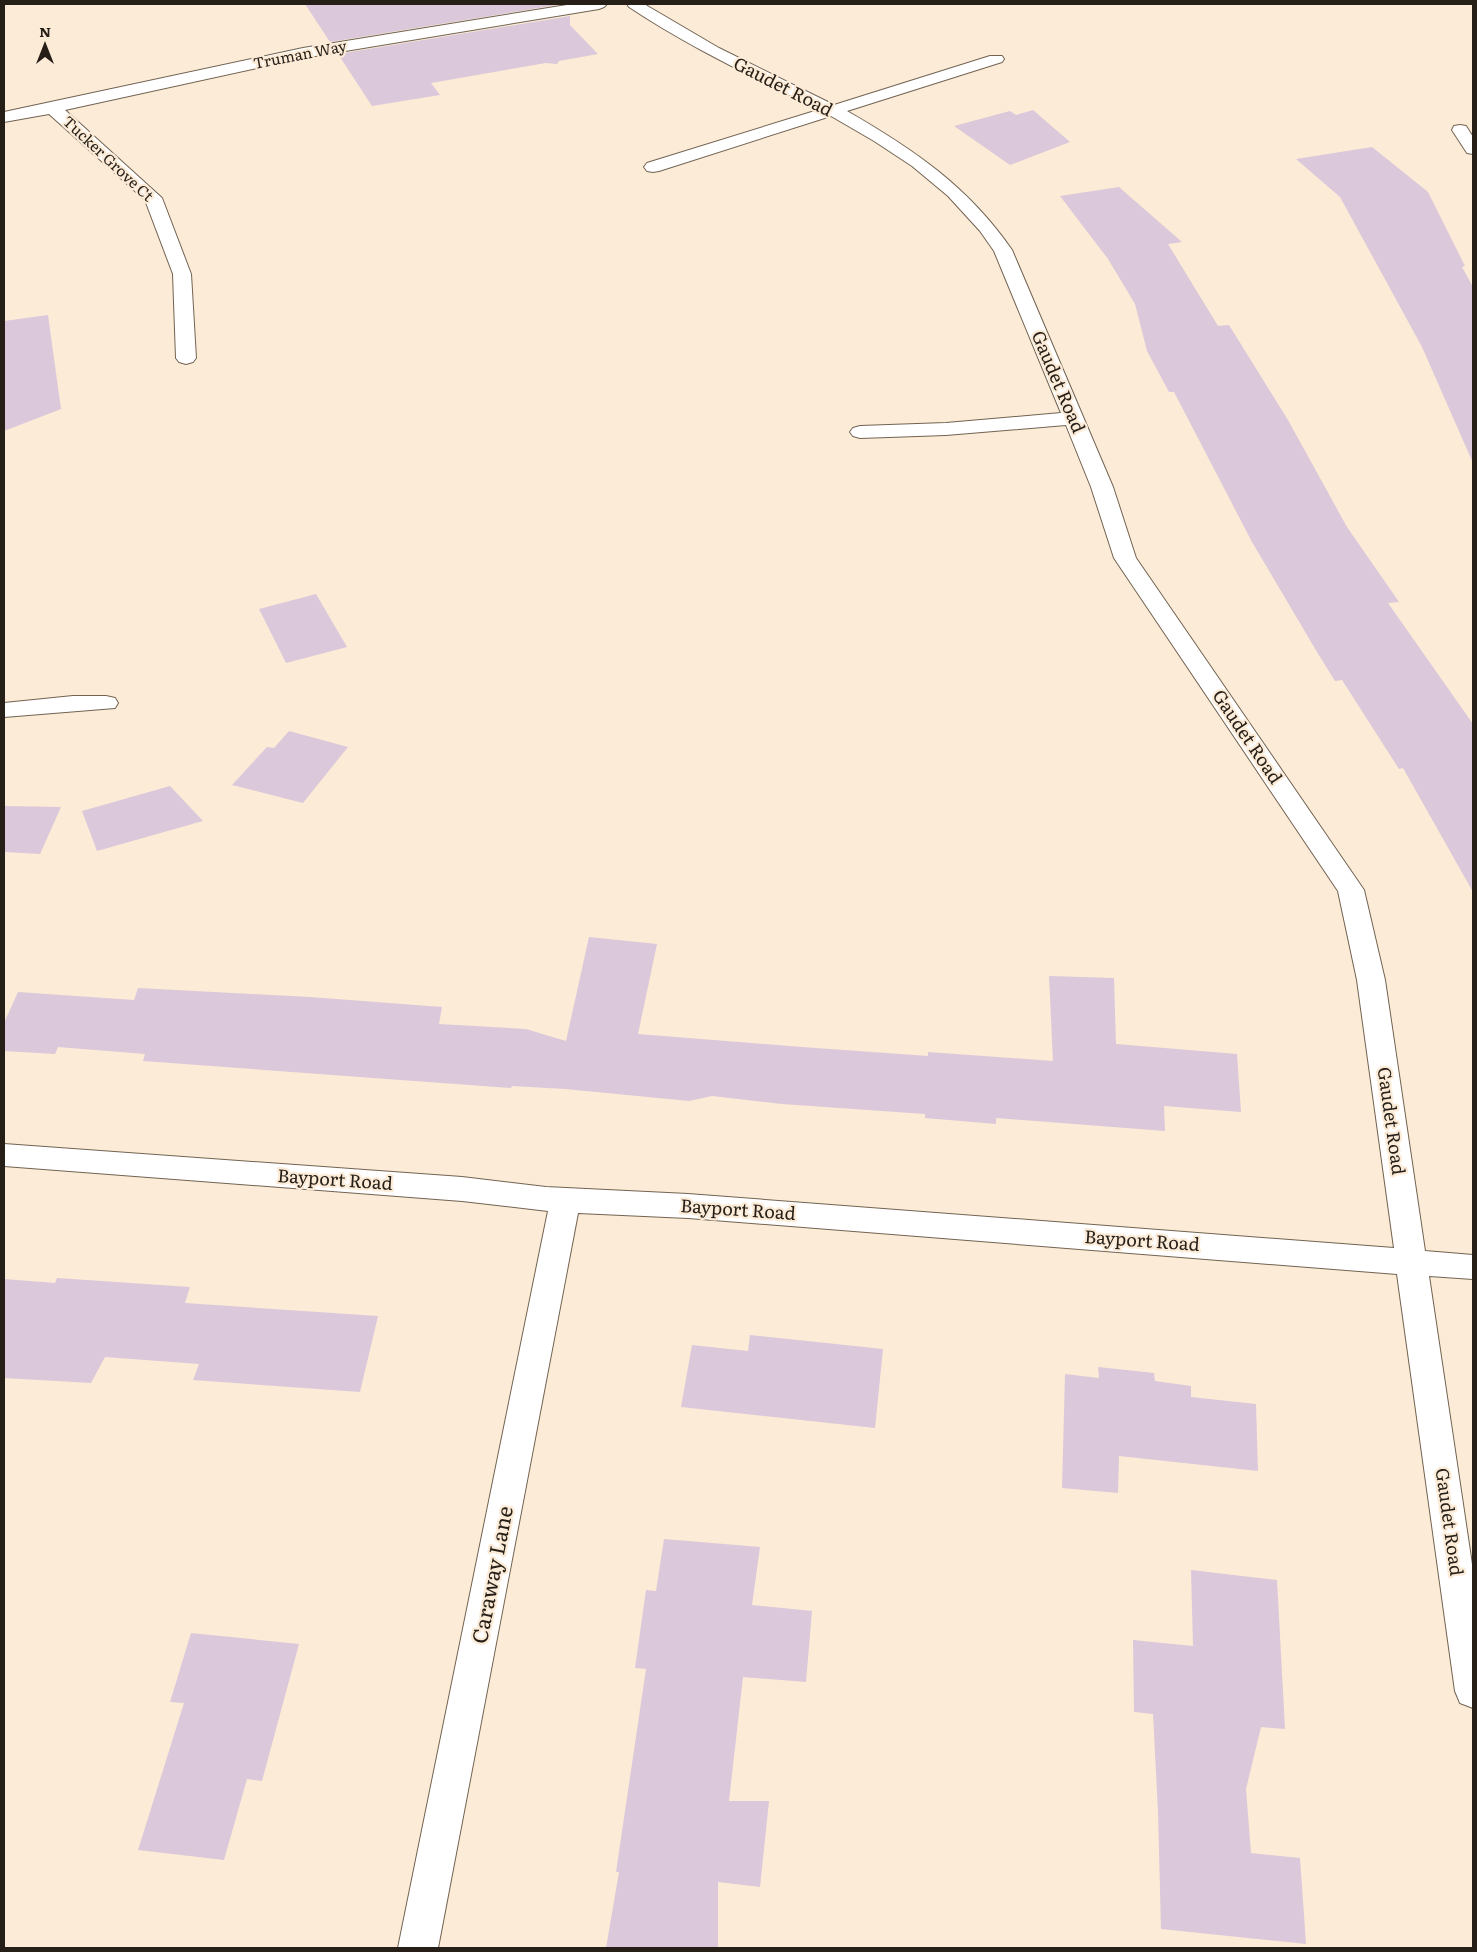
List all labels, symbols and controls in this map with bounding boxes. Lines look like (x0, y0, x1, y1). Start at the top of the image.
north arrow (20, 20, 70, 70)
text: N (39, 21, 51, 41)
street label: Truman Way (251, 33, 349, 74)
street label: Gaudet Road (729, 49, 838, 122)
street label: Tucker Grove Ct (58, 110, 160, 206)
street label: Gaudet Road (1026, 326, 1093, 437)
street label: Gaudet Road (1207, 684, 1290, 789)
street label: Gaudet Road (1372, 1065, 1413, 1176)
street label: Bayport Road (277, 1161, 394, 1196)
street label: Bayport Road (680, 1191, 797, 1226)
street label: Bayport Road (1084, 1222, 1201, 1257)
street label: Gaudet Road (1430, 1466, 1471, 1577)
street label: Caraway Lane (462, 1503, 519, 1646)

